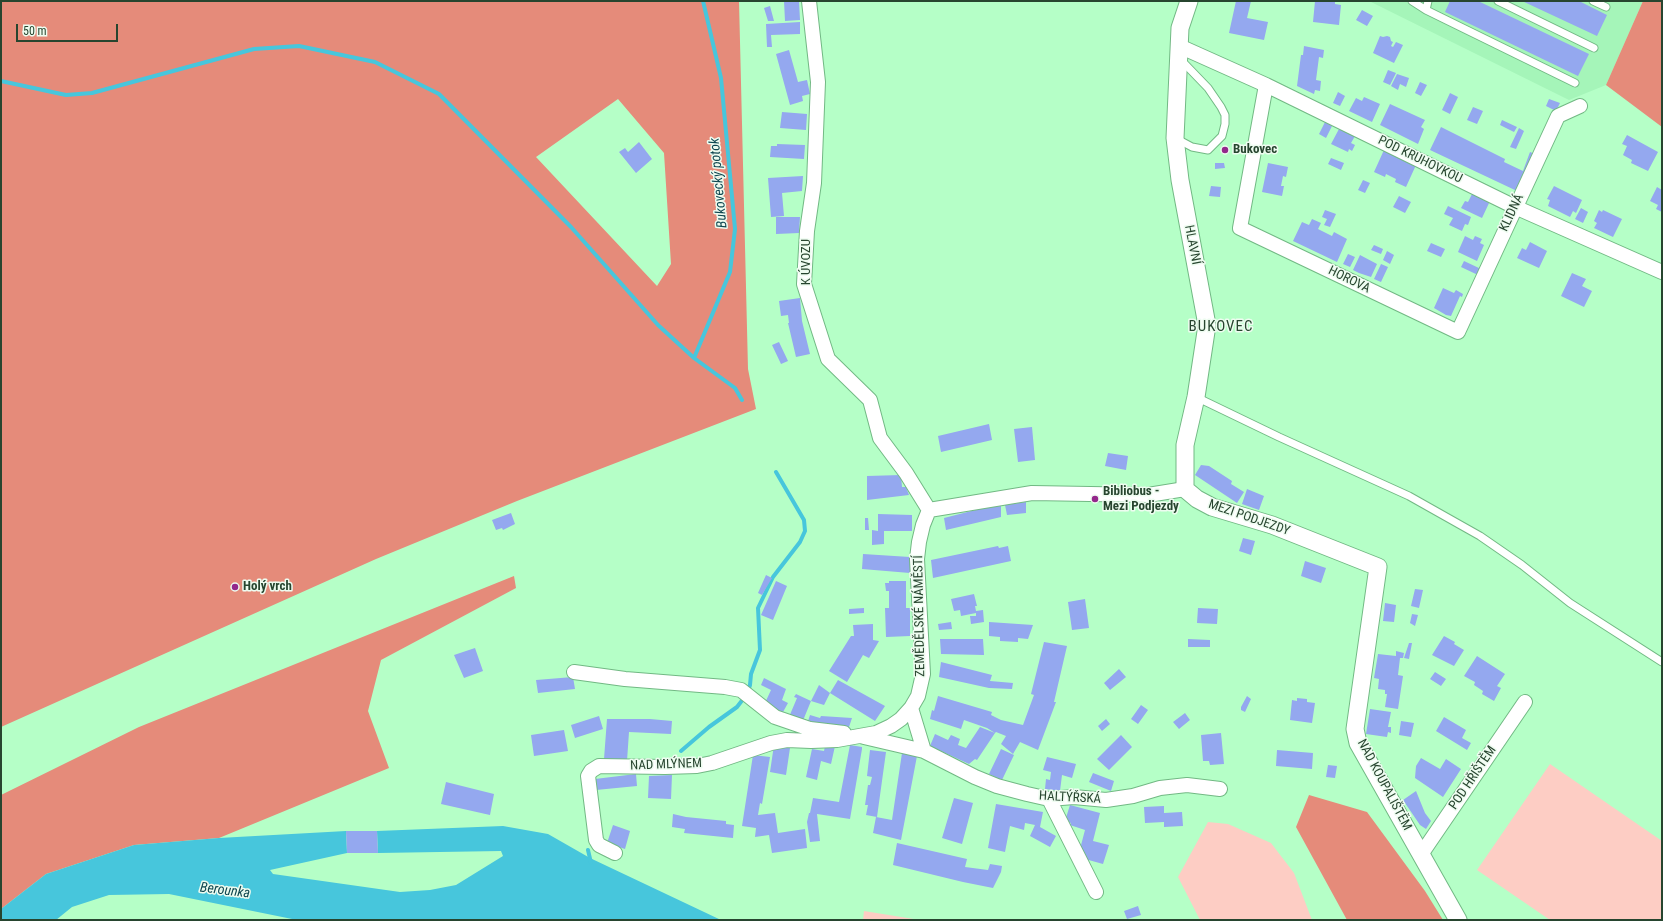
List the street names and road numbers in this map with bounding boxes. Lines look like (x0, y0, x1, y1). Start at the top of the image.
street label: POD KRUHOVKOU (1375, 133, 1465, 187)
street label: KLIDNÁ (1497, 192, 1527, 234)
street label: HLAVNÍ (1181, 224, 1203, 266)
street label: K ÚVOZU (799, 239, 815, 285)
street label: HOROVA (1325, 263, 1373, 297)
street label: MEZI PODJEZDY (1206, 497, 1292, 539)
street label: ZEMĚDĚLSKÉ NÁMĚSTÍ (911, 555, 929, 677)
street label: NAD KOUPALIŠTĚM (1353, 737, 1415, 833)
street label: POD HŘIŠTĚM (1446, 743, 1500, 813)
street label: NAD MLÝNEM (630, 756, 702, 774)
street label: HALTÝŘSKÁ (1039, 789, 1101, 807)

